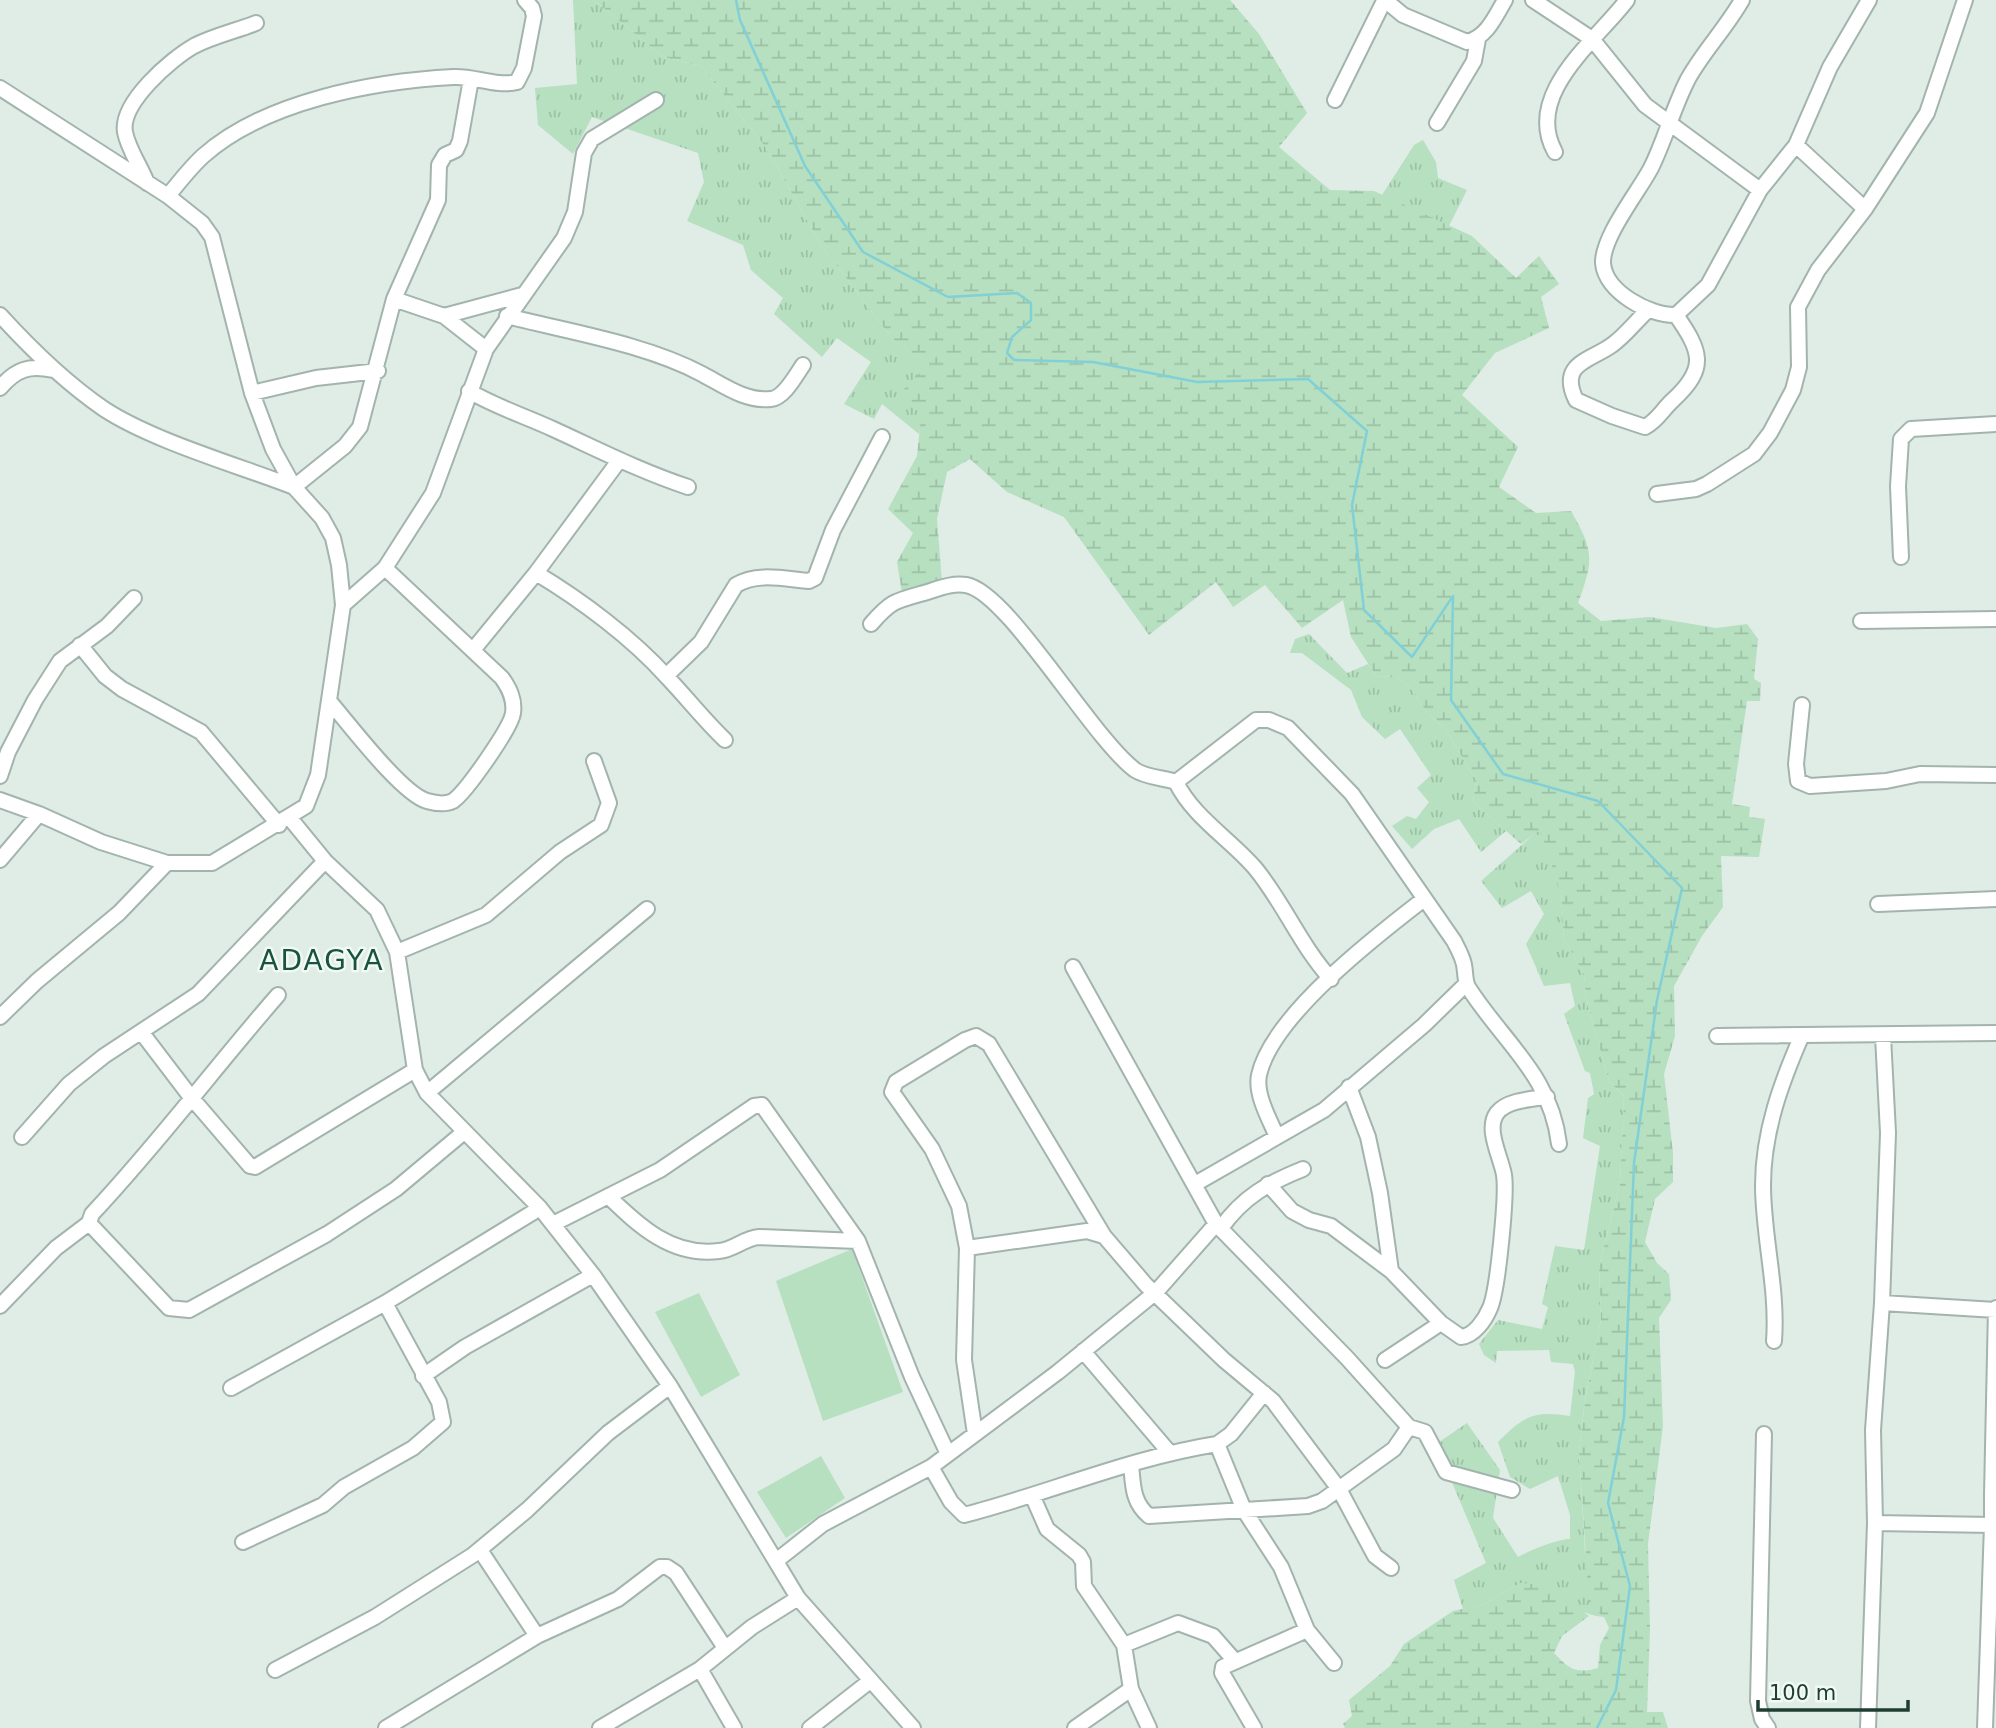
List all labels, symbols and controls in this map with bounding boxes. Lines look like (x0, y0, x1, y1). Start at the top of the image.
district label: ADAGYA (259, 944, 385, 977)
scale bar (1758, 1668, 1909, 1712)
text: 100 m (1769, 1681, 1836, 1705)

